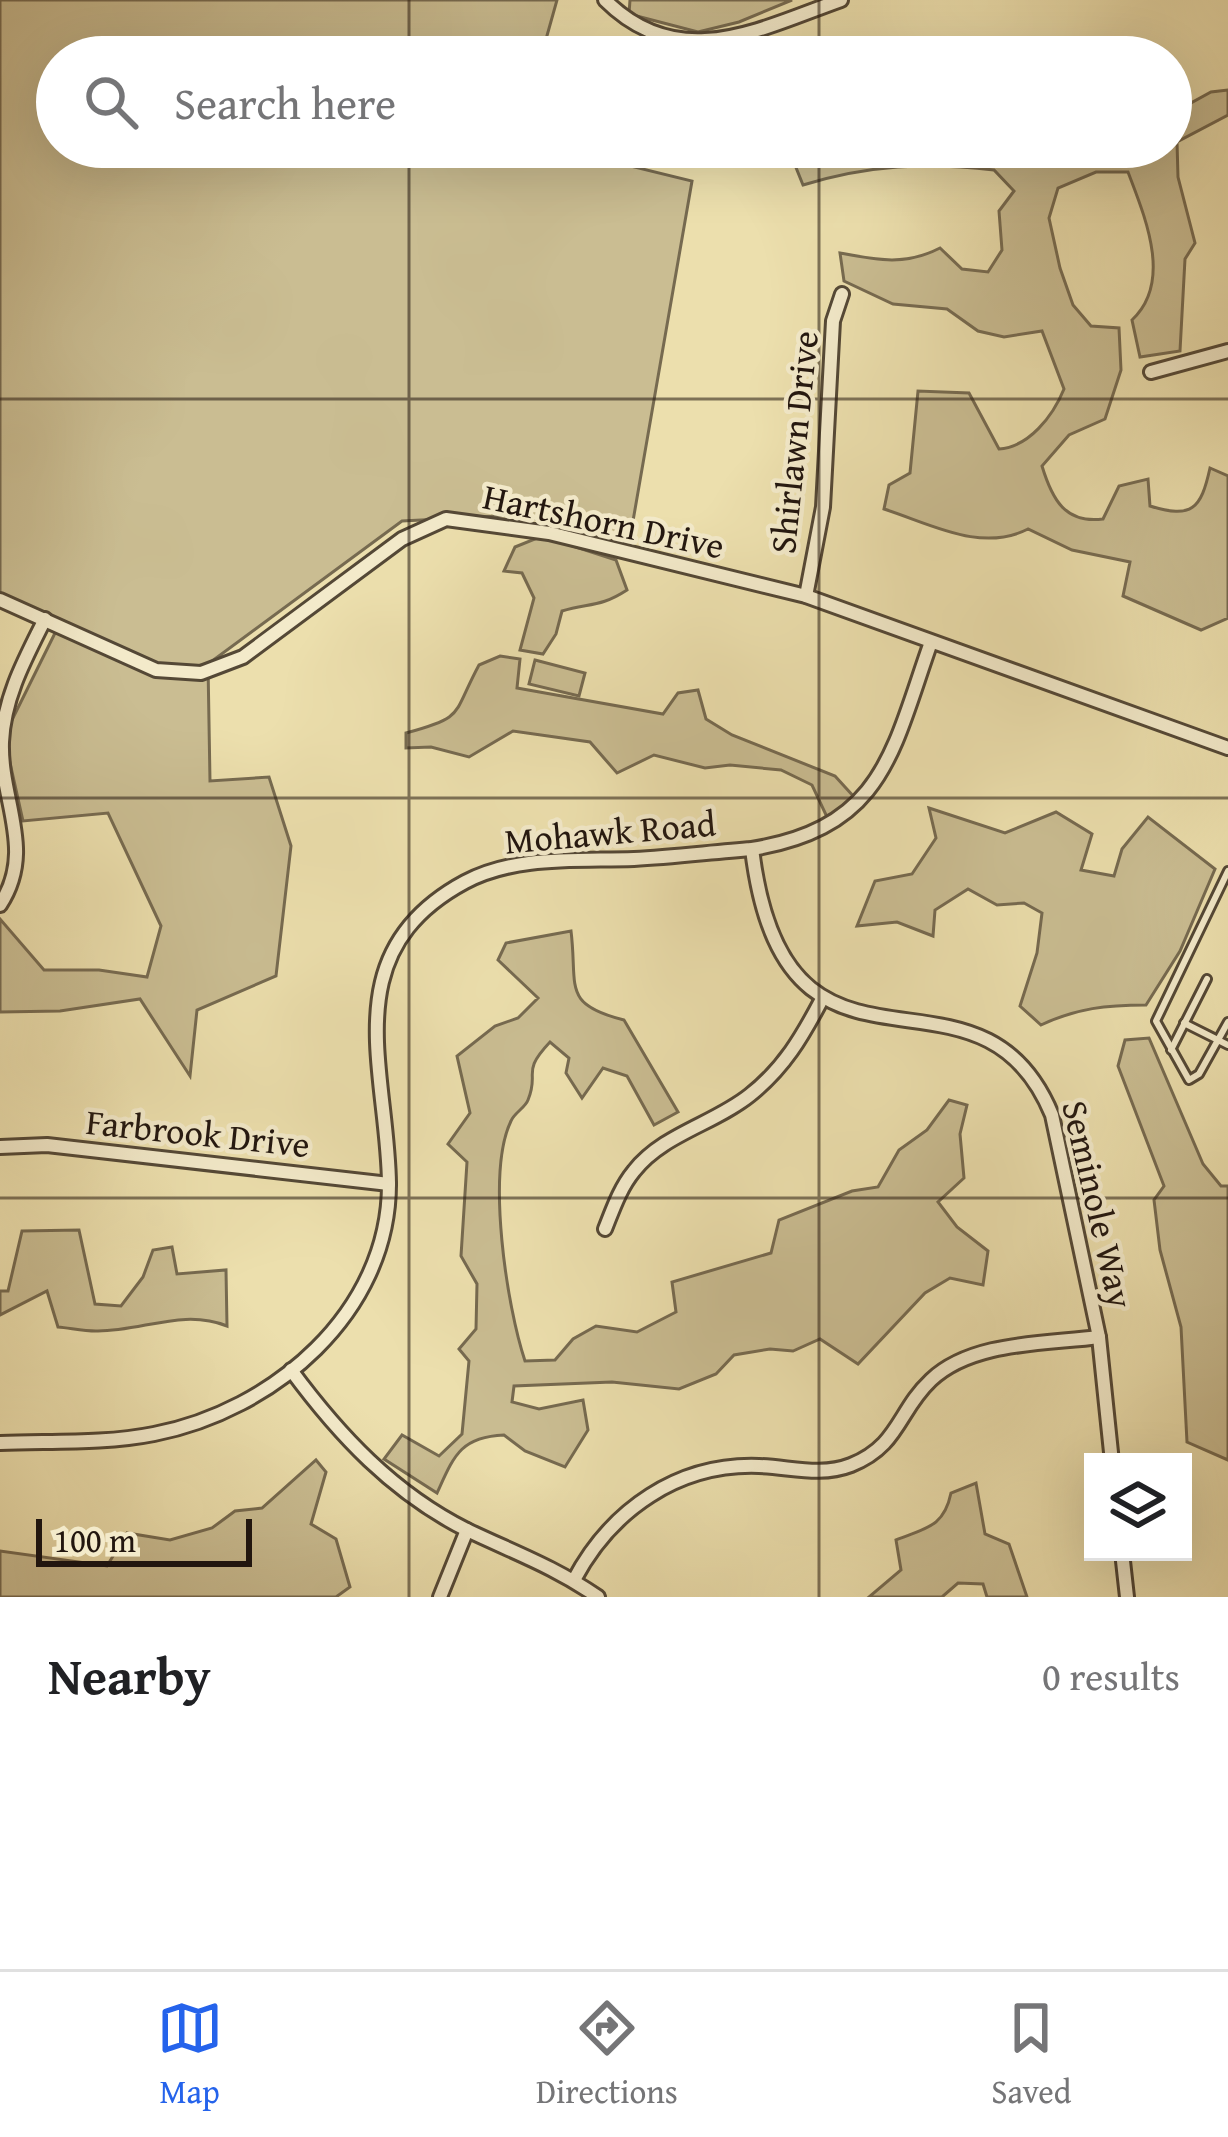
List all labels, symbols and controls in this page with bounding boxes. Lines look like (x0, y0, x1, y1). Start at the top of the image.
search box (36, 36, 1192, 168)
icon: search (78, 69, 144, 135)
text: Search here (174, 70, 396, 135)
street label: Shirlawn Drive (755, 328, 831, 556)
street label: Hartshorn Drive (479, 469, 729, 571)
street label: Mohawk Road (502, 795, 718, 867)
street label: Farbrook Drive (84, 1094, 312, 1170)
street label: Seminole Way (1049, 1095, 1149, 1313)
map controls (1084, 1453, 1192, 1561)
button: layers (1084, 1453, 1192, 1561)
scale bar (36, 1513, 252, 1566)
text: 100 m (54, 1516, 136, 1564)
text: Nearby (48, 1638, 211, 1713)
text: 0 results (1042, 1647, 1180, 1704)
tab: Map (157, 1995, 223, 2115)
tab: Directions (536, 1995, 678, 2115)
tab: Saved (991, 1995, 1071, 2115)

